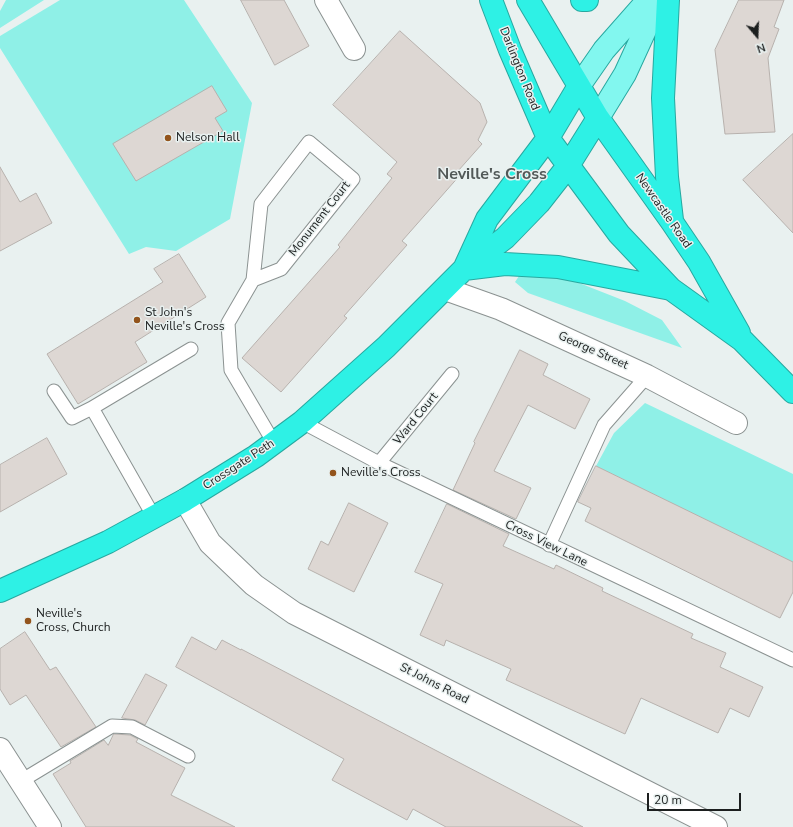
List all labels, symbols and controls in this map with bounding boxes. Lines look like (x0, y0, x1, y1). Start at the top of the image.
north arrow (737, 16, 777, 56)
street label: Darlington Road (496, 25, 542, 113)
text: N (755, 39, 767, 56)
place label: Nelson Hall (176, 131, 240, 145)
marker: Nelson Hall (163, 133, 173, 143)
district label: Neville's Cross (437, 165, 547, 185)
street label: Newcastle Road (632, 171, 694, 251)
street label: Monument Court (286, 179, 354, 259)
place label: St John's Neville's Cross (145, 306, 225, 334)
marker: St John's Neville's Cross (132, 315, 142, 325)
street label: George Street (556, 329, 630, 373)
street label: Ward Court (391, 390, 441, 448)
street label: Crossgate Peth (201, 437, 277, 493)
place label: Neville's Cross (341, 466, 421, 480)
marker: Neville's Cross (328, 468, 338, 478)
street label: Cross View Lane (502, 518, 590, 570)
place label: Neville's Cross, Church (36, 607, 110, 635)
marker: Neville's Cross, Church (23, 616, 33, 626)
street label: St Johns Road (397, 660, 471, 708)
scale bar (649, 785, 743, 811)
text: 20 m (654, 792, 682, 808)

